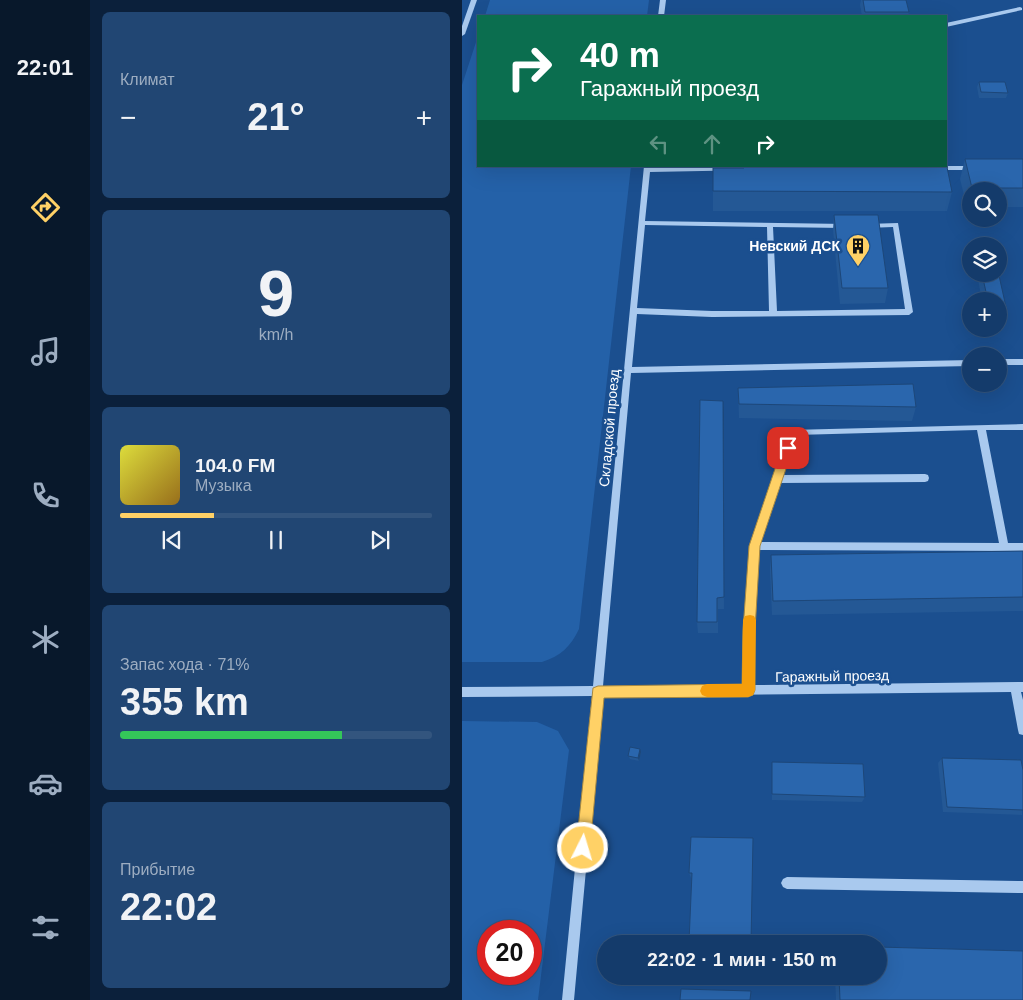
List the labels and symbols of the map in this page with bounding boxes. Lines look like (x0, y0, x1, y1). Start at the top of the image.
building icon: Невский ДСК (845, 233, 871, 267)
place label: Невский ДСК (749, 238, 840, 254)
street label: Складской проезд (596, 368, 622, 488)
pin (767, 427, 809, 469)
street label: Гаражный проезд (775, 667, 889, 685)
position arrow (556, 821, 608, 873)
speed limit sign: 20 (477, 920, 542, 985)

